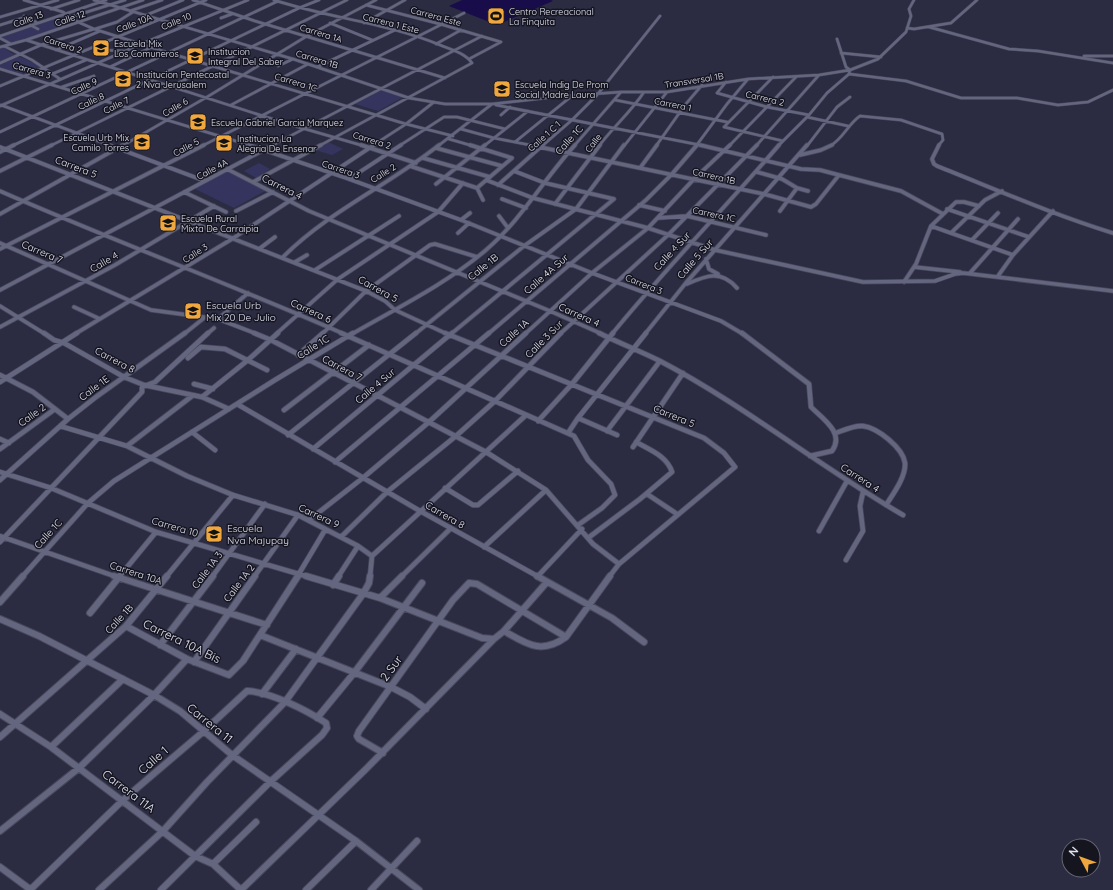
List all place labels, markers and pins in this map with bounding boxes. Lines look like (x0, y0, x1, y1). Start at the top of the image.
sports icon: Centro Recreacional La Finquita (486, 6, 506, 26)
place label: Centro Recreacional La Finquita (509, 6, 594, 27)
school or university icon: Escuela Mix Los Comuneros (91, 38, 111, 58)
place label: Escuela Mix Los Comuneros (114, 38, 179, 59)
school or university icon: Institucion Integral Del Saber (185, 46, 205, 66)
place label: Institucion Integral Del Saber (208, 46, 284, 67)
school or university icon: Institucion Pentecostal 2 Nva Jerusalem (113, 69, 133, 89)
place label: Institucion Pentecostal 2 Nva Jerusalem (136, 69, 229, 90)
school or university icon: Escuela Indig De Prom Social Madre Laura (492, 79, 512, 99)
place label: Escuela Indig De Prom Social Madre Laura (515, 79, 608, 100)
school or university icon: Escuela Gabriel Garcia Marquez (188, 112, 208, 132)
place label: Escuela Gabriel Garcia Marquez (211, 117, 343, 128)
place label: Escuela Urb Mix Camilo Torres (63, 132, 130, 153)
school or university icon: Escuela Urb Mix Camilo Torres (132, 132, 152, 152)
school or university icon: Institucion La Alegria De Ensenar (214, 133, 234, 153)
place label: Institucion La Alegria De Ensenar (237, 133, 317, 154)
school or university icon: Escuela Rural Mixta De Carraipia (158, 213, 178, 233)
place label: Escuela Rural Mixta De Carraipia (181, 213, 259, 234)
place label: Escuela Urb Mix 20 De Julio (206, 299, 276, 324)
school or university icon: Escuela Urb Mix 20 De Julio (183, 301, 203, 321)
place label: Escuela Nva Majupay (227, 522, 289, 547)
school or university icon: Escuela Nva Majupay (204, 524, 224, 544)

